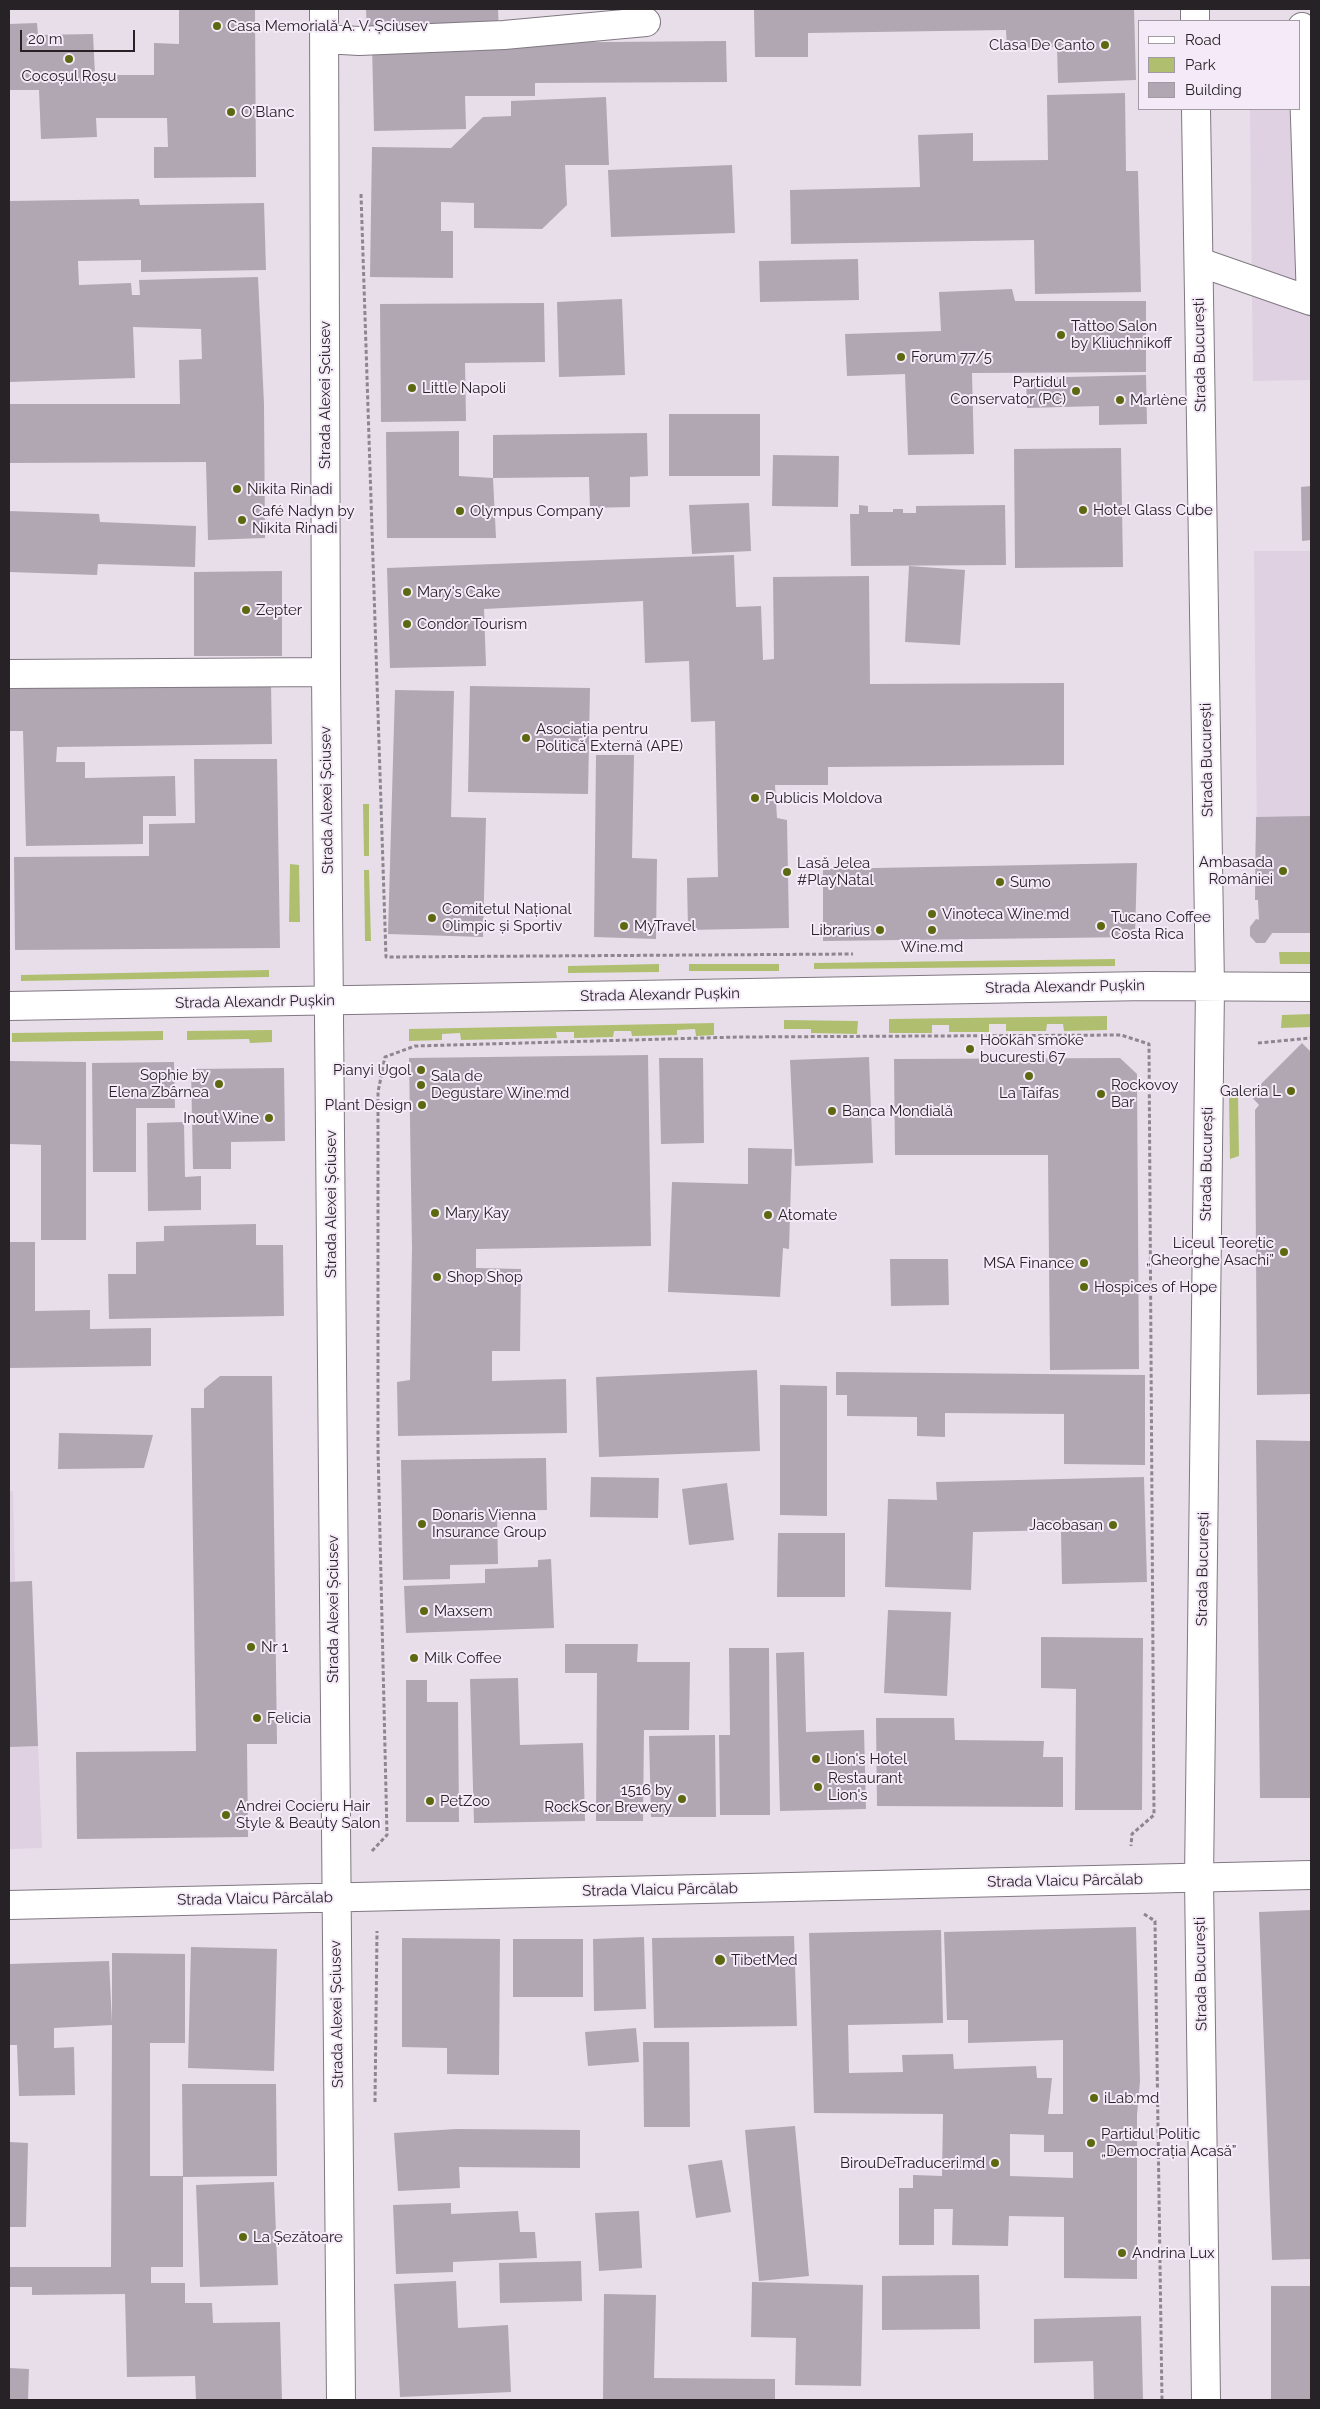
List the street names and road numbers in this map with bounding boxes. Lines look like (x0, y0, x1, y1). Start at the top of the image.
street label: Strada București (1190, 298, 1210, 412)
street label: Strada Alexei Șciusev (316, 321, 334, 469)
street label: Strada București (1197, 703, 1217, 817)
street label: Strada Alexei Șciusev (317, 726, 337, 874)
street label: Strada Alexandr Pușkin (985, 977, 1145, 997)
street label: Strada Alexandr Pușkin (580, 985, 740, 1005)
street label: Strada Alexandr Pușkin (175, 992, 335, 1012)
street label: Strada București (1197, 1107, 1217, 1221)
street label: Strada Alexei Șciusev (322, 1130, 340, 1278)
street label: Strada București (1193, 1512, 1213, 1626)
street label: Strada Alexei Șciusev (324, 1535, 342, 1683)
street label: Strada Vlaicu Pârcălab (987, 1871, 1143, 1891)
street label: Strada Vlaicu Pârcălab (582, 1880, 738, 1900)
street label: Strada Vlaicu Pârcălab (177, 1889, 333, 1909)
street label: Strada București (1191, 1917, 1211, 2031)
street label: Strada Alexei Șciusev (327, 1940, 347, 2088)

